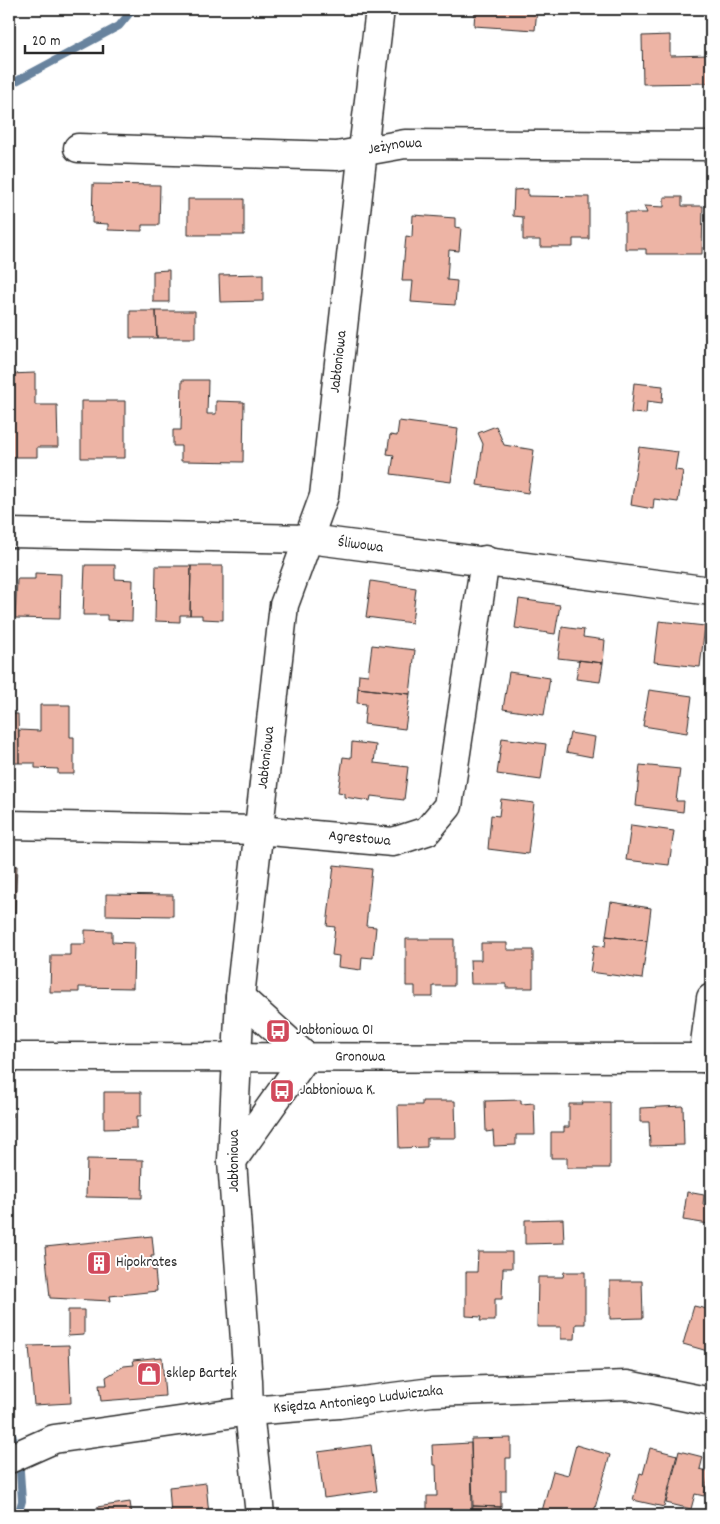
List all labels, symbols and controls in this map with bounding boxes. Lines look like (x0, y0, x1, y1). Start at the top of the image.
scale bar (25, 22, 102, 54)
text: 20 m (32, 31, 60, 53)
street label: Jeżynowa (366, 133, 423, 161)
street label: Jabłoniowa (325, 329, 354, 394)
street label: Śliwowa (336, 532, 385, 560)
street label: Jabłoniowa (252, 725, 281, 790)
street label: Agrestowa (328, 825, 392, 853)
bus stop icon: Jabłoniowa 01 (265, 1018, 291, 1044)
place label: Jabłoniowa 01 (296, 1020, 373, 1042)
street label: Gronowa (335, 1046, 386, 1069)
bus stop icon: Jabłoniowa K. (269, 1078, 295, 1104)
place label: Jabłoniowa K. (300, 1080, 375, 1102)
street label: Jabłoniowa (224, 1129, 246, 1192)
building icon: Hipokrates (86, 1250, 112, 1276)
place label: Hipokrates (116, 1252, 177, 1274)
shop icon: sklep Bartek (136, 1361, 162, 1387)
place label: sklep Bartek (166, 1363, 237, 1385)
street label: Księdza Antoniego Ludwiczaka (273, 1381, 444, 1420)

